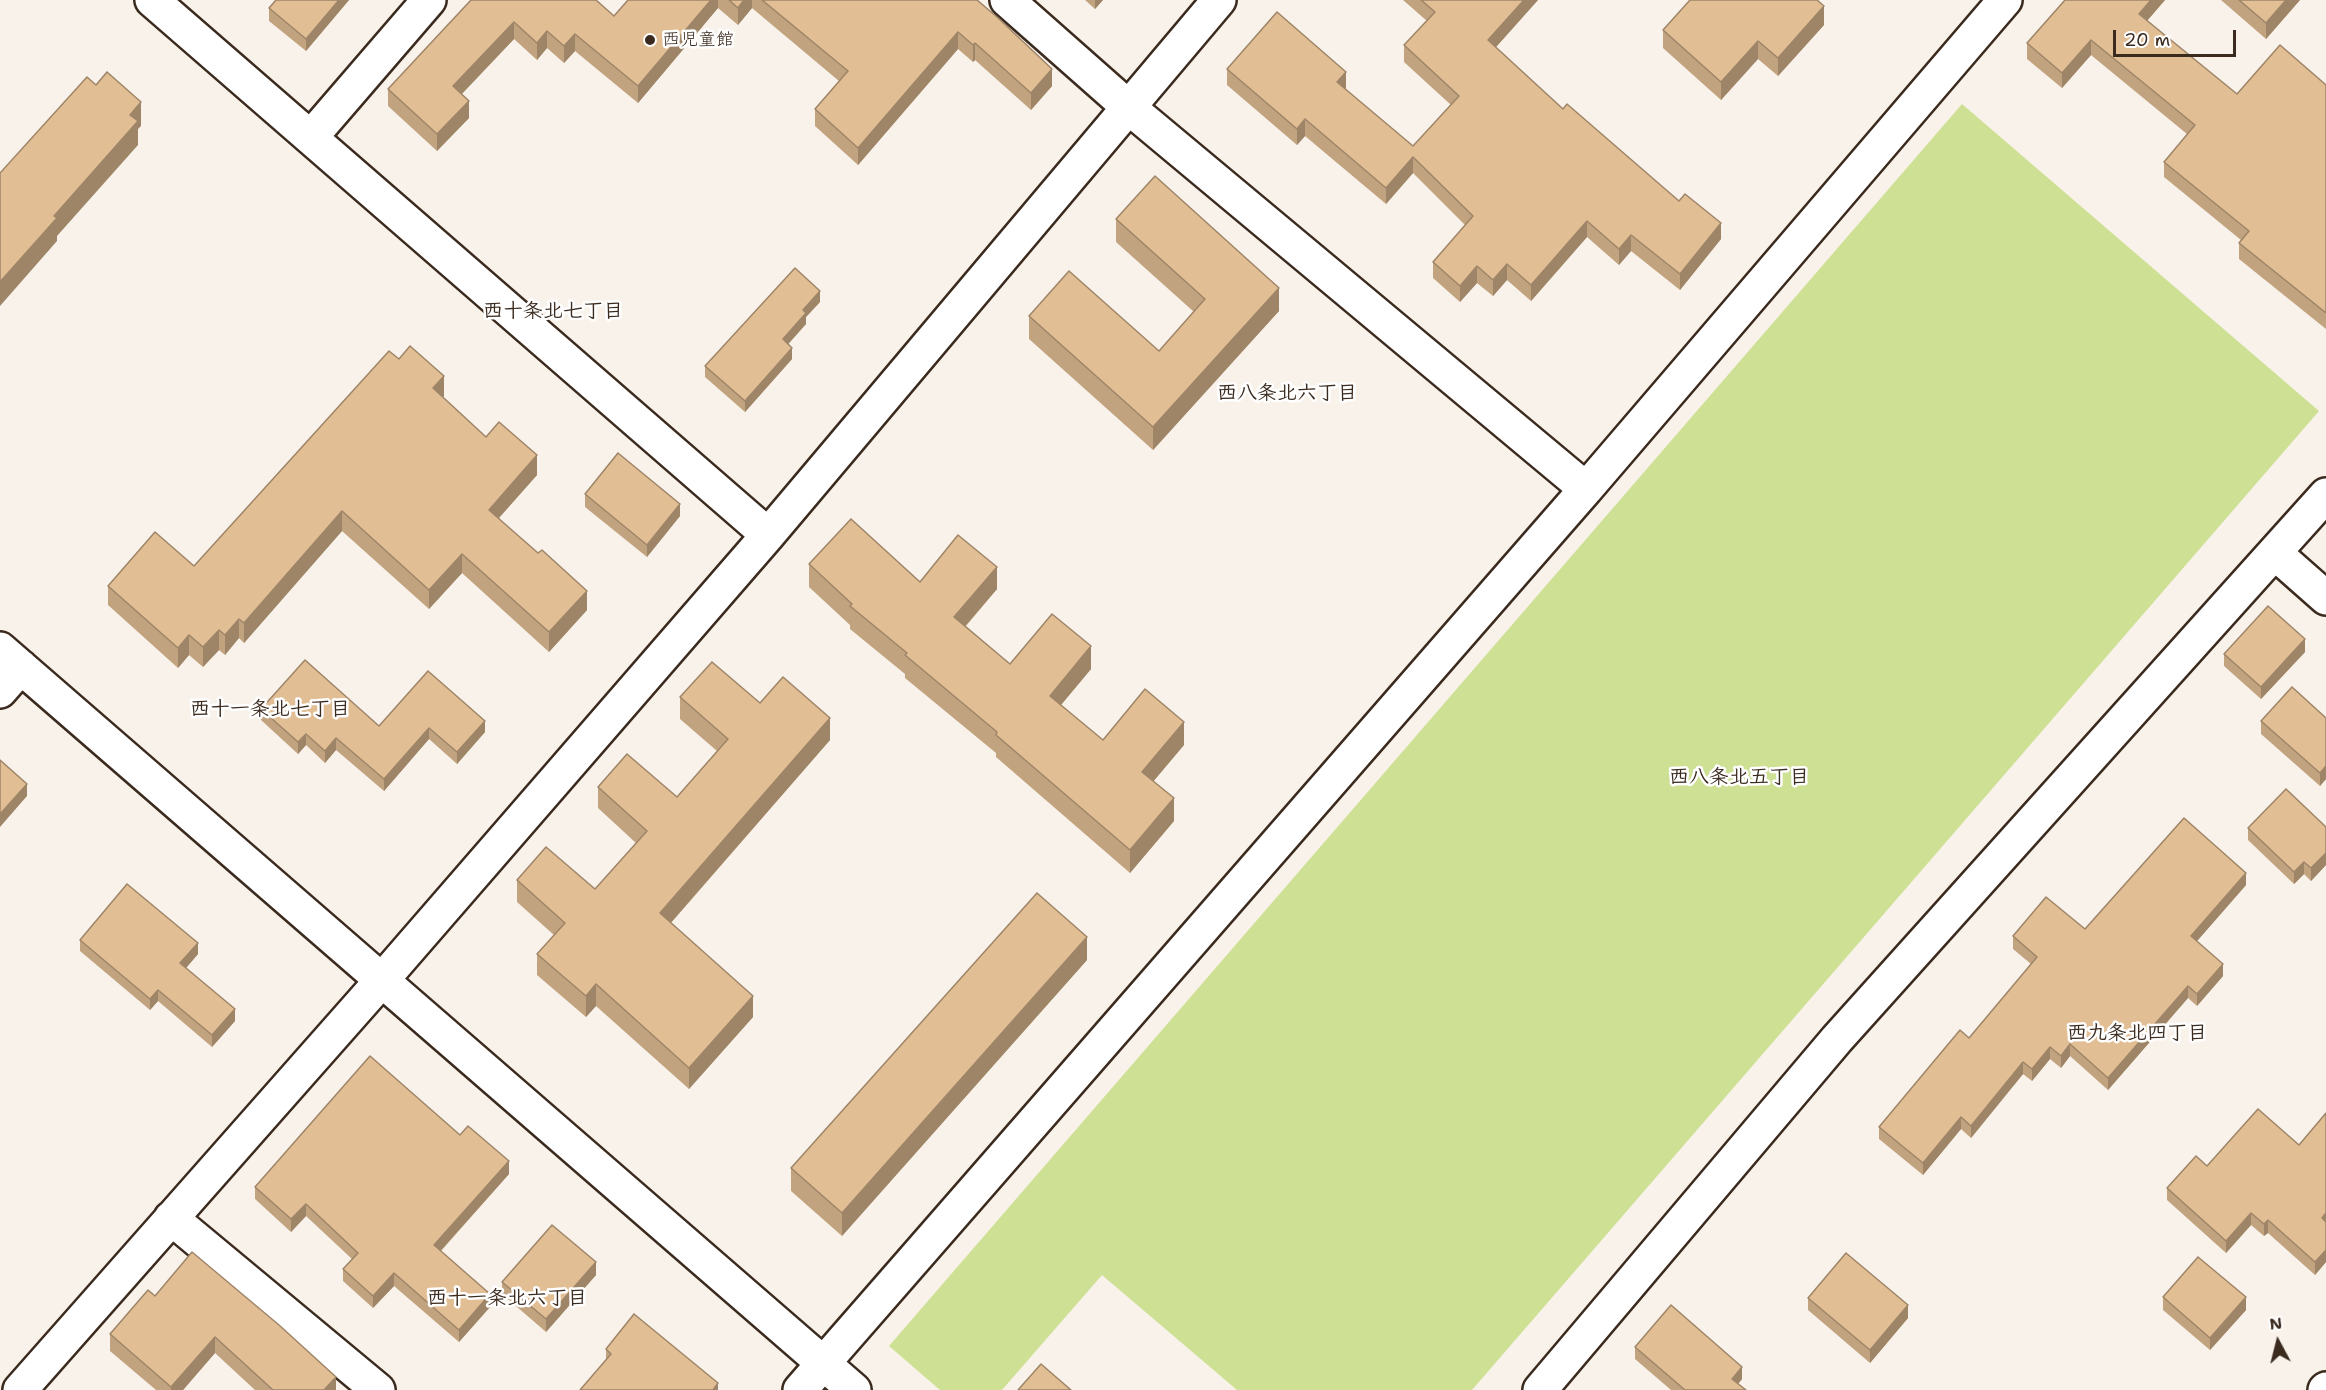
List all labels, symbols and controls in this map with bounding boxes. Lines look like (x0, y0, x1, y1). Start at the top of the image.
scale bar (2116, 18, 2239, 56)
text: 20 m (2124, 28, 2170, 52)
place label: 西児童館 (662, 29, 734, 51)
marker: 西児童館 (643, 33, 657, 47)
district label: 西十条北七丁目 (483, 300, 623, 324)
district label: 西八条北六丁目 (1217, 382, 1357, 406)
district label: 西十一条北七丁目 (190, 698, 350, 722)
district label: 西八条北五丁目 (1669, 766, 1809, 790)
district label: 西九条北四丁目 (2067, 1022, 2207, 1046)
district label: 西十一条北六丁目 (427, 1287, 587, 1311)
north arrow (2248, 1312, 2308, 1372)
text: N (2268, 1312, 2283, 1335)

